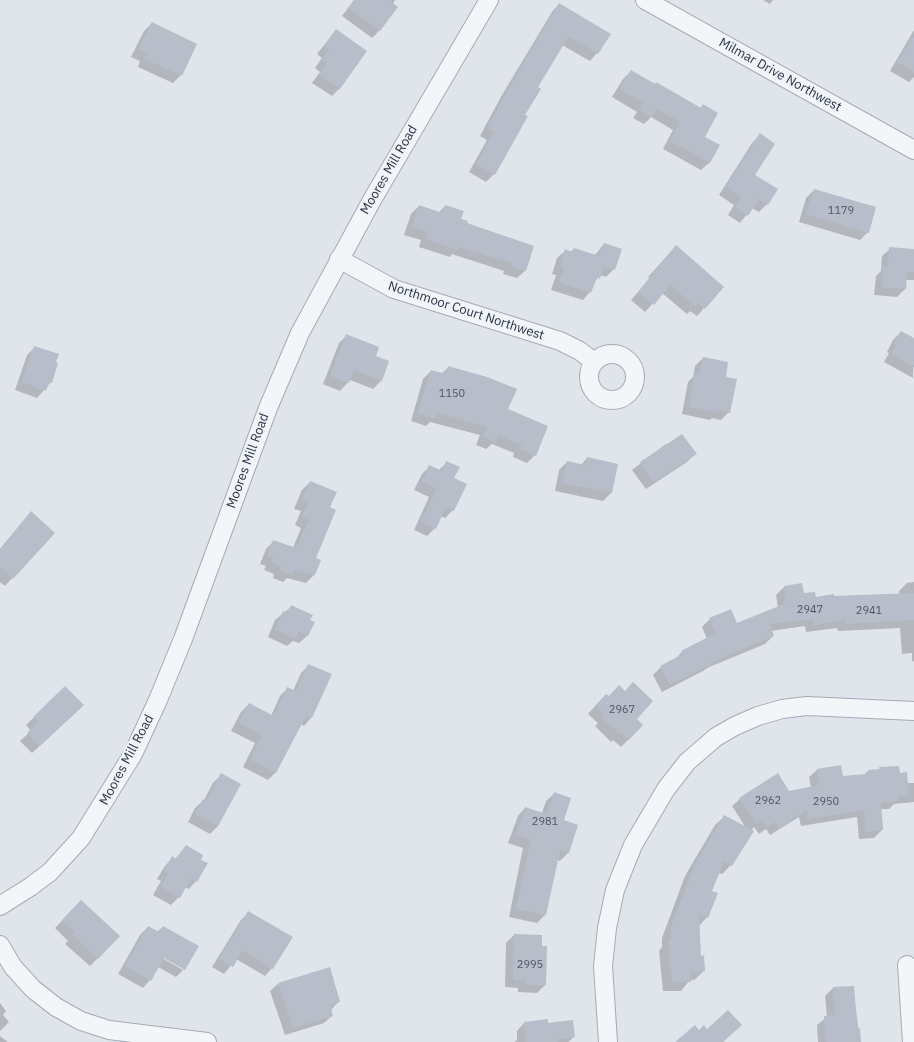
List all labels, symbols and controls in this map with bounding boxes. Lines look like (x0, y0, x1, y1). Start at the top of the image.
street label: Milmar Drive Northwest (716, 35, 844, 115)
street label: Moores Mill Road (357, 123, 421, 217)
house number: 1179 (828, 204, 854, 218)
street label: Northmoor Court Northwest (386, 278, 546, 344)
house number: 1150 (439, 387, 465, 401)
street label: Moores Mill Road (224, 411, 272, 511)
house number: 2947 (797, 603, 823, 617)
house number: 2941 (856, 604, 882, 618)
house number: 2967 (609, 703, 635, 717)
street label: Moores Mill Road (97, 712, 157, 808)
house number: 2962 (755, 794, 781, 808)
house number: 2950 (813, 795, 839, 809)
house number: 2981 (532, 815, 558, 829)
house number: 2995 (517, 958, 543, 972)

